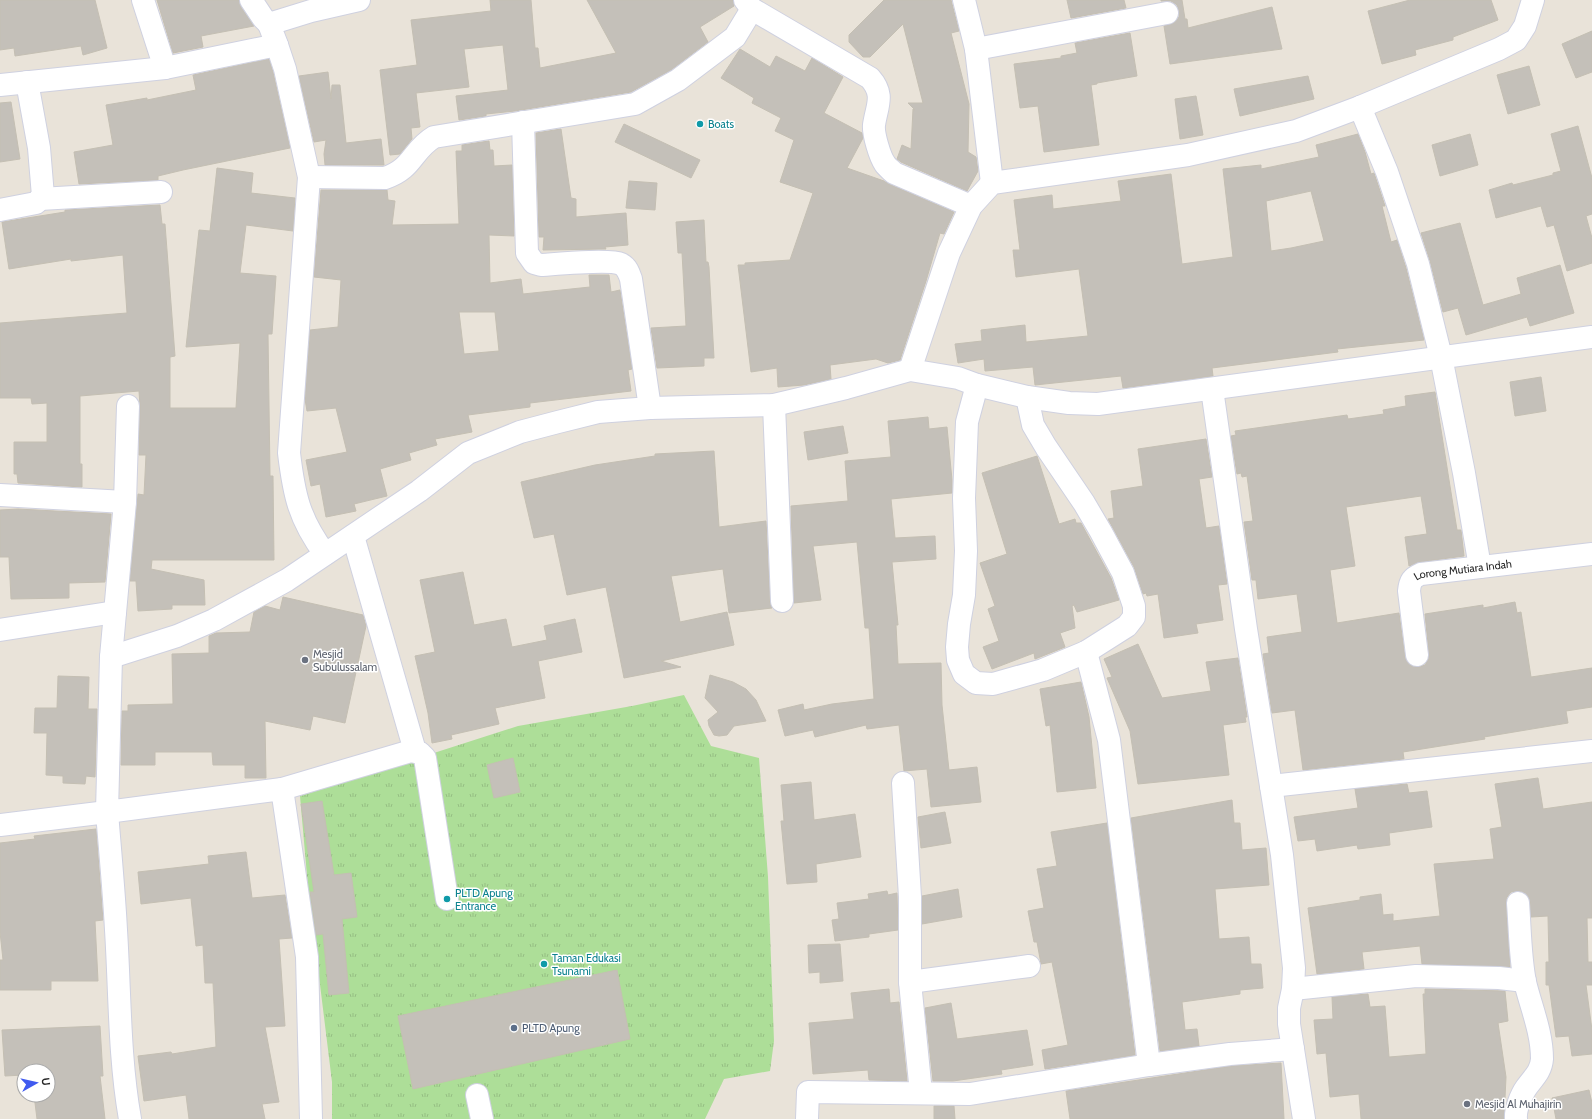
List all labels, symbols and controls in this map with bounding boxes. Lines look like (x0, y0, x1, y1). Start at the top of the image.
place label: Boats (708, 117, 734, 131)
marker: Boats (695, 119, 705, 129)
street label: Lorong Mutiara Indah (1411, 556, 1513, 583)
place label: Mesjid Subulussalam (313, 647, 378, 674)
marker: Mesjid Subulussalam (300, 655, 310, 665)
place label: PLTD Apung Entrance (455, 886, 513, 913)
marker: PLTD Apung Entrance (442, 894, 452, 904)
place label: Taman Edukasi Tsunami (552, 951, 621, 978)
marker: Taman Edukasi Tsunami (539, 959, 549, 969)
place label: PLTD Apung (522, 1021, 580, 1035)
marker: PLTD Apung (509, 1023, 519, 1033)
north arrow (16, 1063, 56, 1103)
text: U (38, 1077, 53, 1087)
place label: Mesjid Al Muhajirin (1475, 1097, 1561, 1111)
marker: Mesjid Al Muhajirin (1462, 1099, 1472, 1109)

